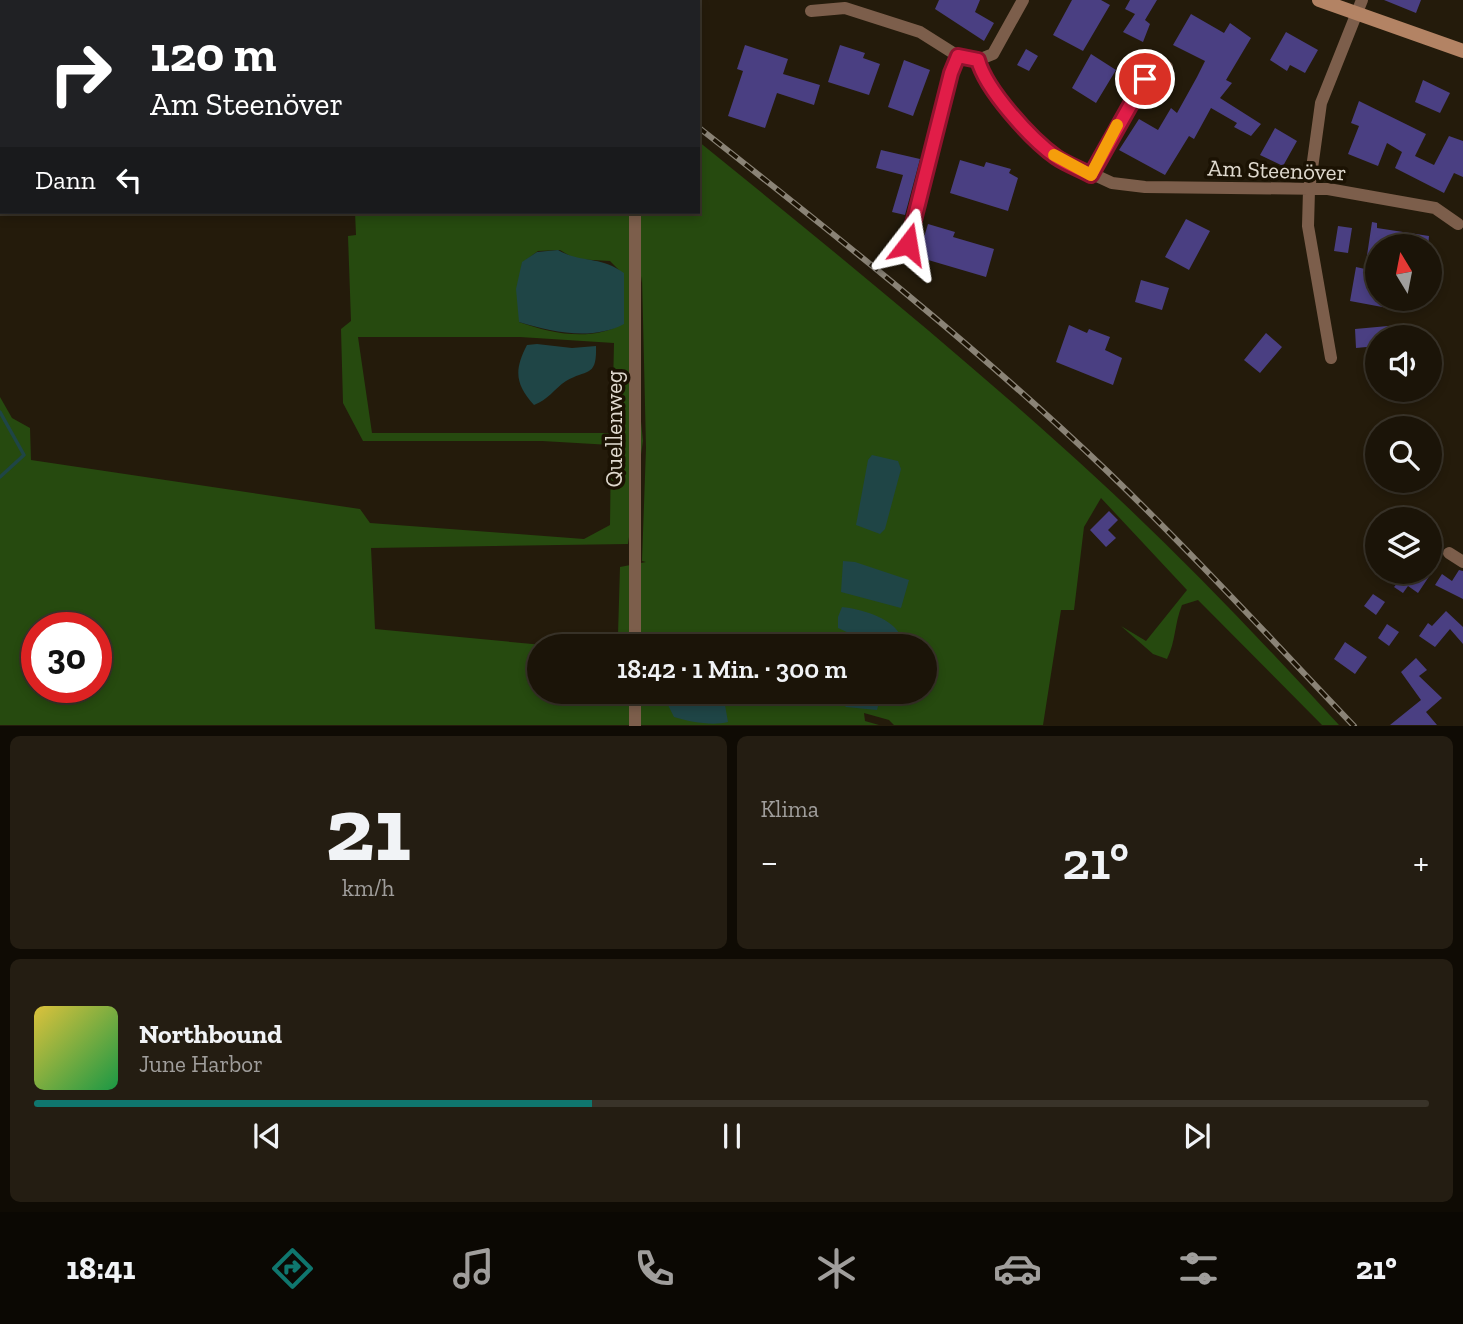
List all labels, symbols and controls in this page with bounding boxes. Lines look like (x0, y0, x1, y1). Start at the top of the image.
text: 120 m (150, 25, 276, 84)
icon: right (35, 28, 126, 119)
pin (1115, 49, 1175, 109)
icon: arrive (1126, 60, 1164, 98)
text: Am Steenöver (150, 85, 343, 123)
street label: Am Steenöver (1207, 154, 1347, 186)
icon: left (110, 161, 148, 199)
text: Dann (35, 164, 96, 196)
position arrow (871, 207, 945, 281)
north arrow (1365, 234, 1442, 312)
map controls (1365, 234, 1442, 584)
button: sound (1365, 325, 1442, 402)
street label: Quellenweg (600, 370, 628, 488)
button: search (1365, 416, 1442, 493)
button: layers (1365, 507, 1442, 584)
speed limit sign: 30 (21, 612, 112, 703)
text: 18:42 · 1 Min. · 300 m (617, 653, 847, 685)
text: 21 (325, 774, 411, 883)
text: Klima (761, 795, 819, 823)
text: 21° (1062, 830, 1129, 892)
text: − (761, 839, 778, 885)
text: + (1413, 839, 1429, 885)
text: km/h (342, 874, 395, 902)
text: Northbound (139, 1018, 282, 1050)
text: June Harbor (139, 1050, 263, 1078)
icon: previous (248, 1117, 286, 1155)
icon: pause (713, 1117, 751, 1155)
icon: next (1178, 1117, 1216, 1155)
icon: directions (268, 1244, 317, 1293)
icon: music (449, 1244, 498, 1293)
icon: phone (630, 1244, 679, 1293)
icon: climate (812, 1244, 861, 1293)
icon: car (993, 1244, 1042, 1293)
icon: filters (1174, 1244, 1223, 1293)
text: 18:41 (66, 1249, 135, 1287)
text: 21° (1356, 1249, 1397, 1287)

